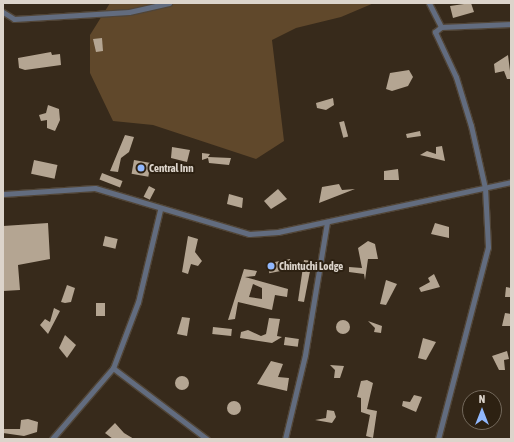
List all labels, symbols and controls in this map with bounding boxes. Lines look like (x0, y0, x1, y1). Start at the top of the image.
place label: Central Inn (149, 161, 193, 175)
marker: Central Inn (136, 163, 146, 173)
place label: Chintuchi Lodge (279, 259, 343, 273)
marker: Chintuchi Lodge (266, 261, 276, 271)
north arrow (462, 390, 502, 430)
text: N (479, 393, 485, 405)

